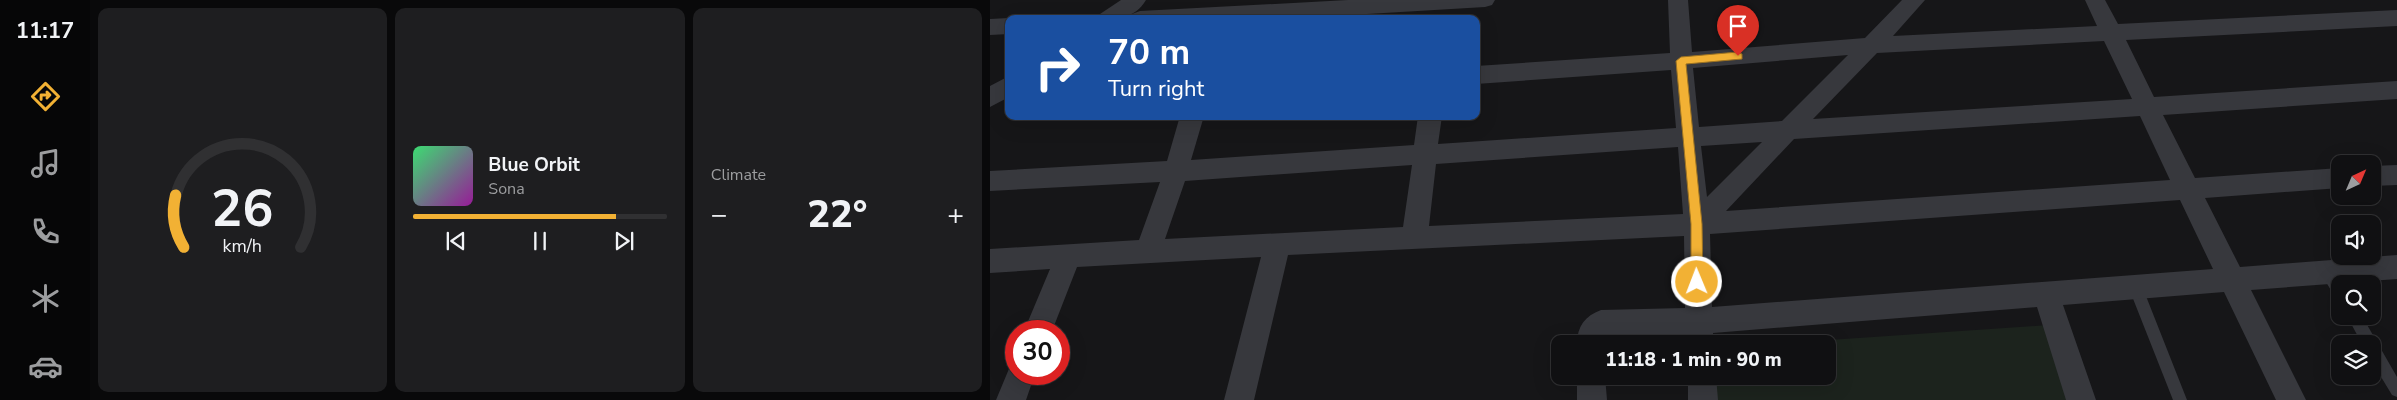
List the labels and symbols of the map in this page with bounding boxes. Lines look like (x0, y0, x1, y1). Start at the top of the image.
pin (1717, 5, 1759, 56)
north arrow (2331, 155, 2381, 205)
position arrow (1670, 255, 1722, 307)
speed limit sign: 30 (1005, 320, 1070, 385)

